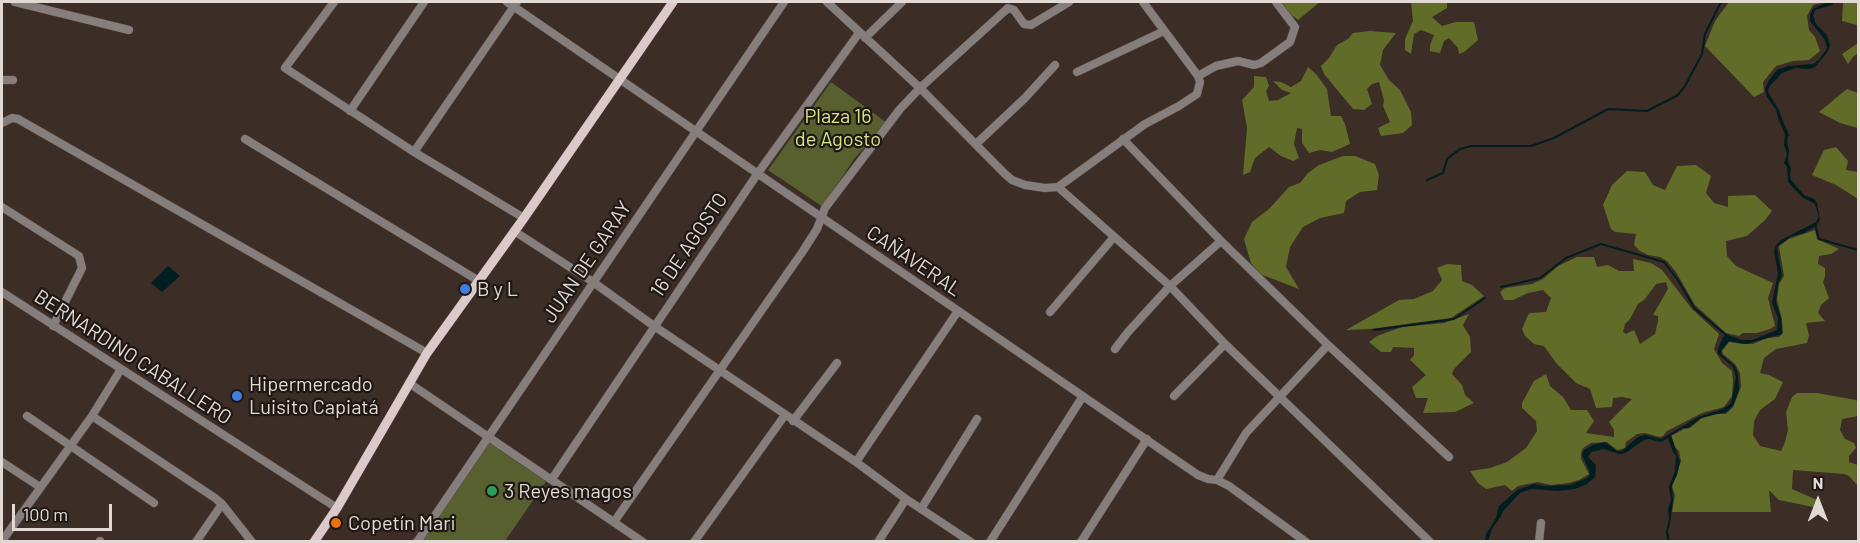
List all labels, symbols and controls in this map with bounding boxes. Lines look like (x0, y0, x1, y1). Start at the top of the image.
park label: Plaza 16 de Agosto (795, 104, 881, 151)
street label: 16 DE AGOSTO (645, 188, 733, 302)
street label: JUAN DE GARAY (537, 196, 637, 328)
street label: CAÑAVERAL (862, 221, 966, 301)
place label: B y L (477, 277, 518, 301)
marker: B y L (458, 282, 472, 296)
street label: BERNARDINO CABALLERO (30, 284, 236, 430)
place label: Hipermercado Luisito Capiatá (249, 372, 379, 419)
marker: Hipermercado Luisito Capiatá (230, 389, 244, 403)
north arrow (1788, 471, 1848, 531)
text: N (1813, 473, 1823, 492)
place label: 3 Reyes magos (504, 479, 632, 503)
marker: 3 Reyes magos (485, 484, 499, 498)
scale bar (15, 492, 116, 530)
text: 100 m (23, 503, 68, 525)
place label: Copetín Mari (348, 511, 456, 535)
marker: Copetín Mari (329, 516, 343, 530)

